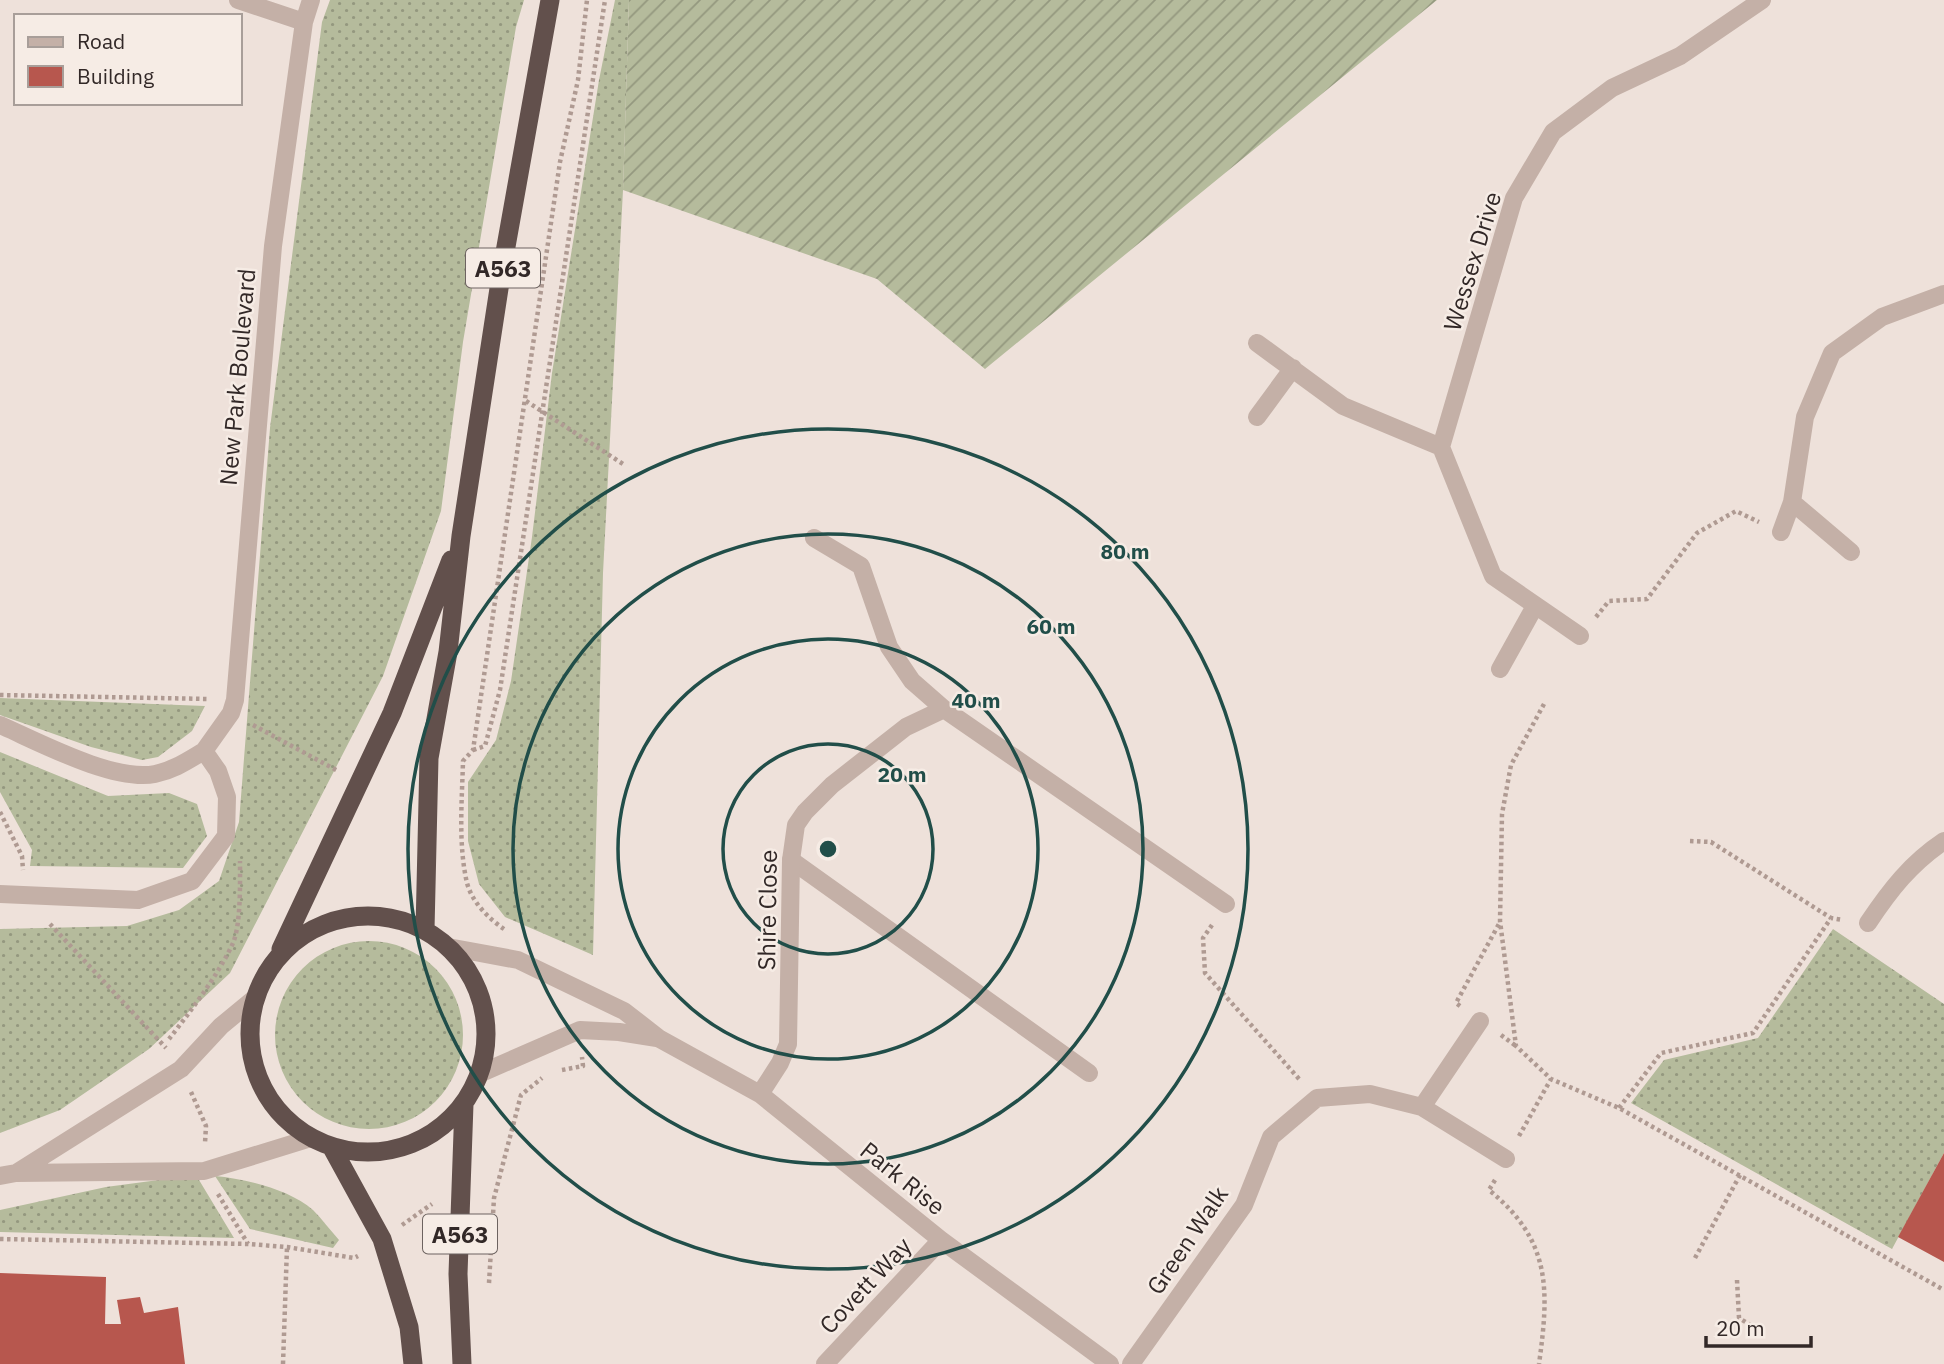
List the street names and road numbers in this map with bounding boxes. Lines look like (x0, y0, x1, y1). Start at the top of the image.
street label: Wessex Drive (1436, 188, 1508, 334)
road number: A563 (466, 248, 540, 288)
street label: New Park Boulevard (212, 267, 262, 487)
street label: Shire Close (750, 849, 784, 971)
street label: Park Rise (854, 1134, 952, 1222)
street label: Green Walk (1139, 1179, 1235, 1300)
road number: A563 (423, 1214, 497, 1254)
street label: Covett Way (812, 1230, 918, 1340)

